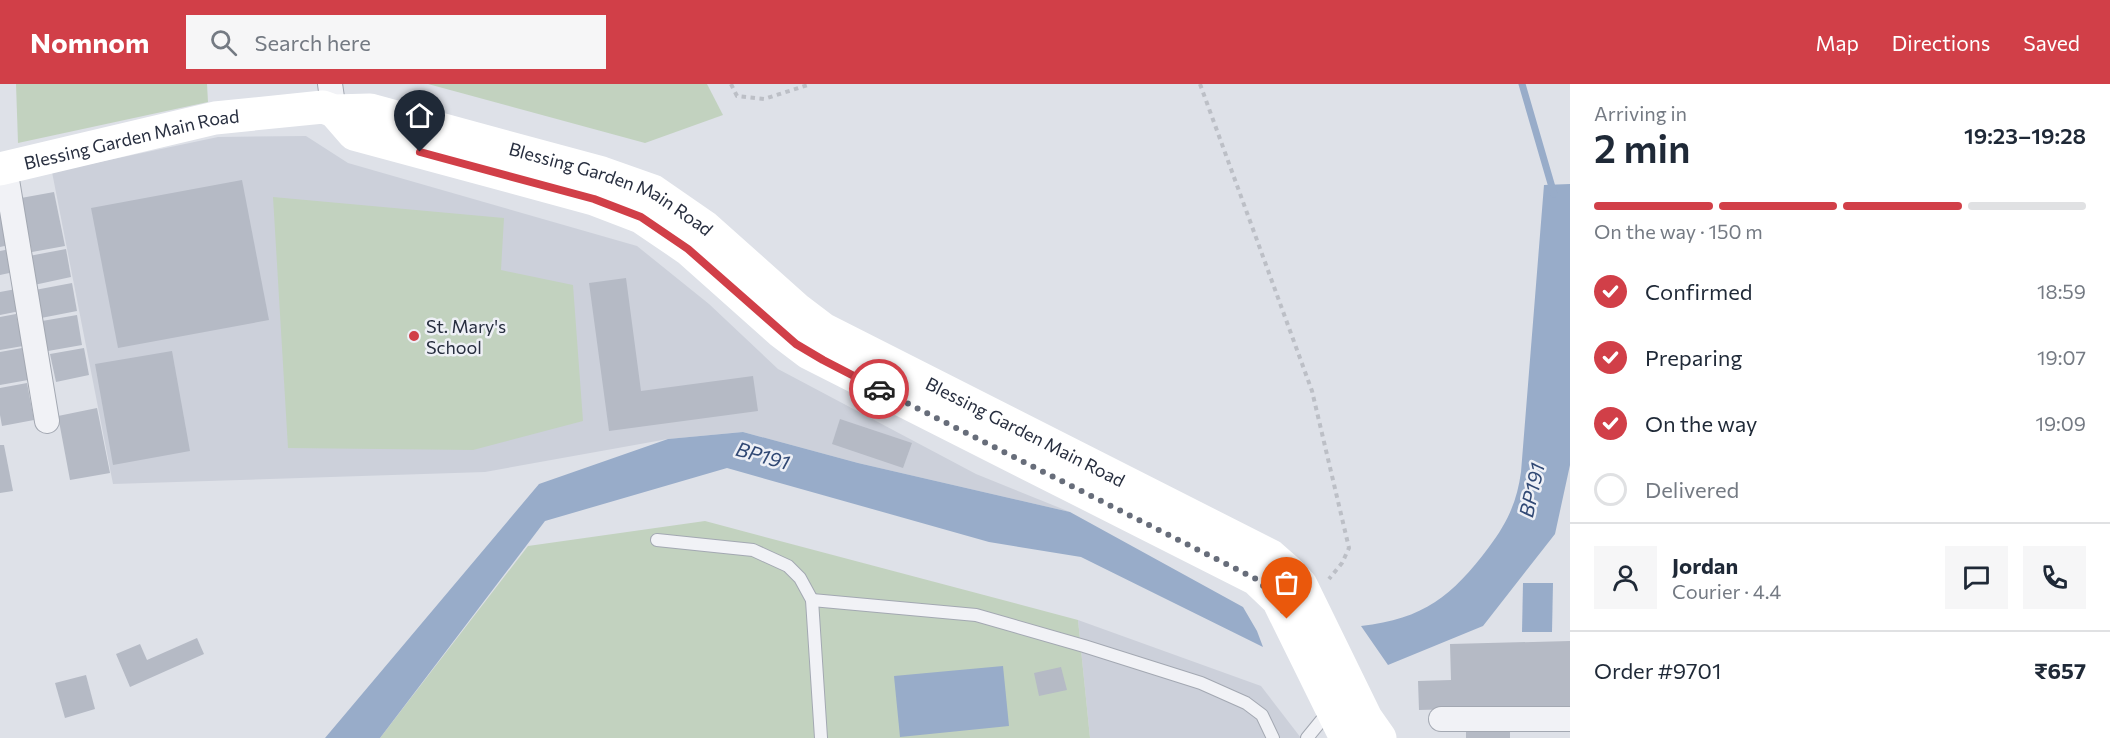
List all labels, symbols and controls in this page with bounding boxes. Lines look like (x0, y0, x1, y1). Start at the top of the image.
search box (186, 15, 606, 69)
text: Nomnom (30, 25, 150, 59)
icon: search (207, 26, 240, 59)
text: Search here (255, 29, 371, 56)
text: Map (1816, 30, 1859, 55)
text: Directions (1892, 30, 1990, 55)
text: Saved (2023, 30, 2080, 55)
pin (394, 90, 445, 152)
icon: home (403, 99, 436, 132)
text: Arriving in (1594, 101, 1687, 125)
street label: Blessing Garden Main Road (22, 105, 240, 174)
text: 19:23–19:28 (1964, 122, 2086, 149)
text: 2 min (1594, 123, 1691, 171)
street label: Blessing Garden Main Road (507, 137, 718, 240)
text: On the way · 150 m (1594, 219, 1763, 243)
icon: check (1594, 275, 1627, 308)
text: Confirmed (1645, 278, 1752, 305)
text: 18:59 (2037, 279, 2086, 303)
place label: St. Mary's School (426, 315, 506, 358)
marker: St. Mary's School (407, 329, 421, 343)
icon: check (1594, 341, 1627, 374)
text: Preparing (1645, 344, 1742, 371)
text: 19:07 (2037, 345, 2086, 369)
courier (849, 359, 909, 419)
street label: Blessing Garden Main Road (922, 372, 1129, 491)
icon: car (863, 373, 896, 406)
icon: check (1594, 407, 1627, 440)
text: On the way (1645, 410, 1757, 437)
text: 19:09 (2035, 411, 2086, 435)
water label: BP191 (733, 436, 793, 474)
water label: BP191 (1513, 460, 1549, 519)
text: Delivered (1645, 476, 1739, 503)
button: person (1594, 546, 1657, 609)
button: chat (1945, 546, 2008, 609)
button: phone (2023, 546, 2086, 609)
text: Jordan (1672, 552, 1738, 579)
pin (1261, 557, 1312, 619)
icon: bag (1270, 566, 1303, 599)
text: Courier · 4.4 (1672, 579, 1781, 603)
text: Order #9701 (1594, 657, 1721, 684)
text: ₹657 (2034, 657, 2086, 684)

